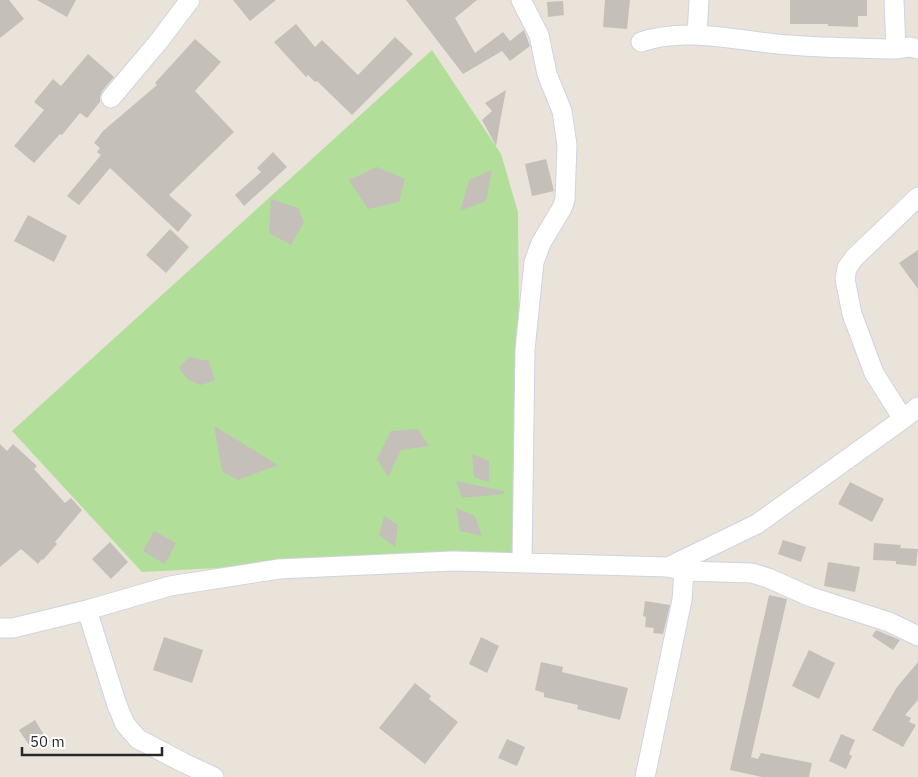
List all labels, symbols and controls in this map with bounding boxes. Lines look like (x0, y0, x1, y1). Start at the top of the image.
scale bar (22, 724, 162, 756)
text: 50 m (30, 732, 65, 751)

